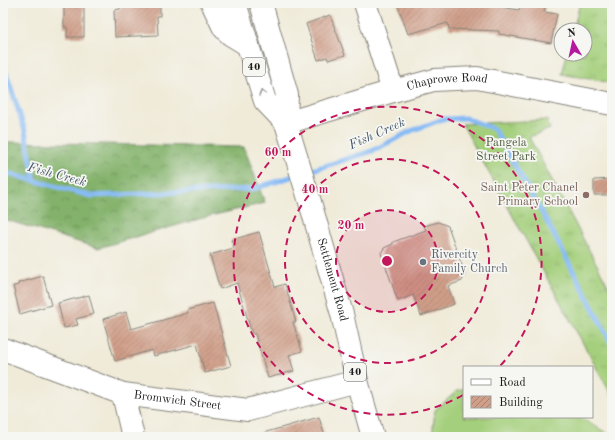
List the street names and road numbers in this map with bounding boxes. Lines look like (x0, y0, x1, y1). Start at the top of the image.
road number: 40 (243, 58, 265, 76)
street label: Chaprowe Road (405, 72, 489, 93)
street label: Settlement Road (315, 237, 349, 322)
road number: 40 (344, 363, 366, 381)
street label: Bromwich Street (133, 389, 222, 413)

